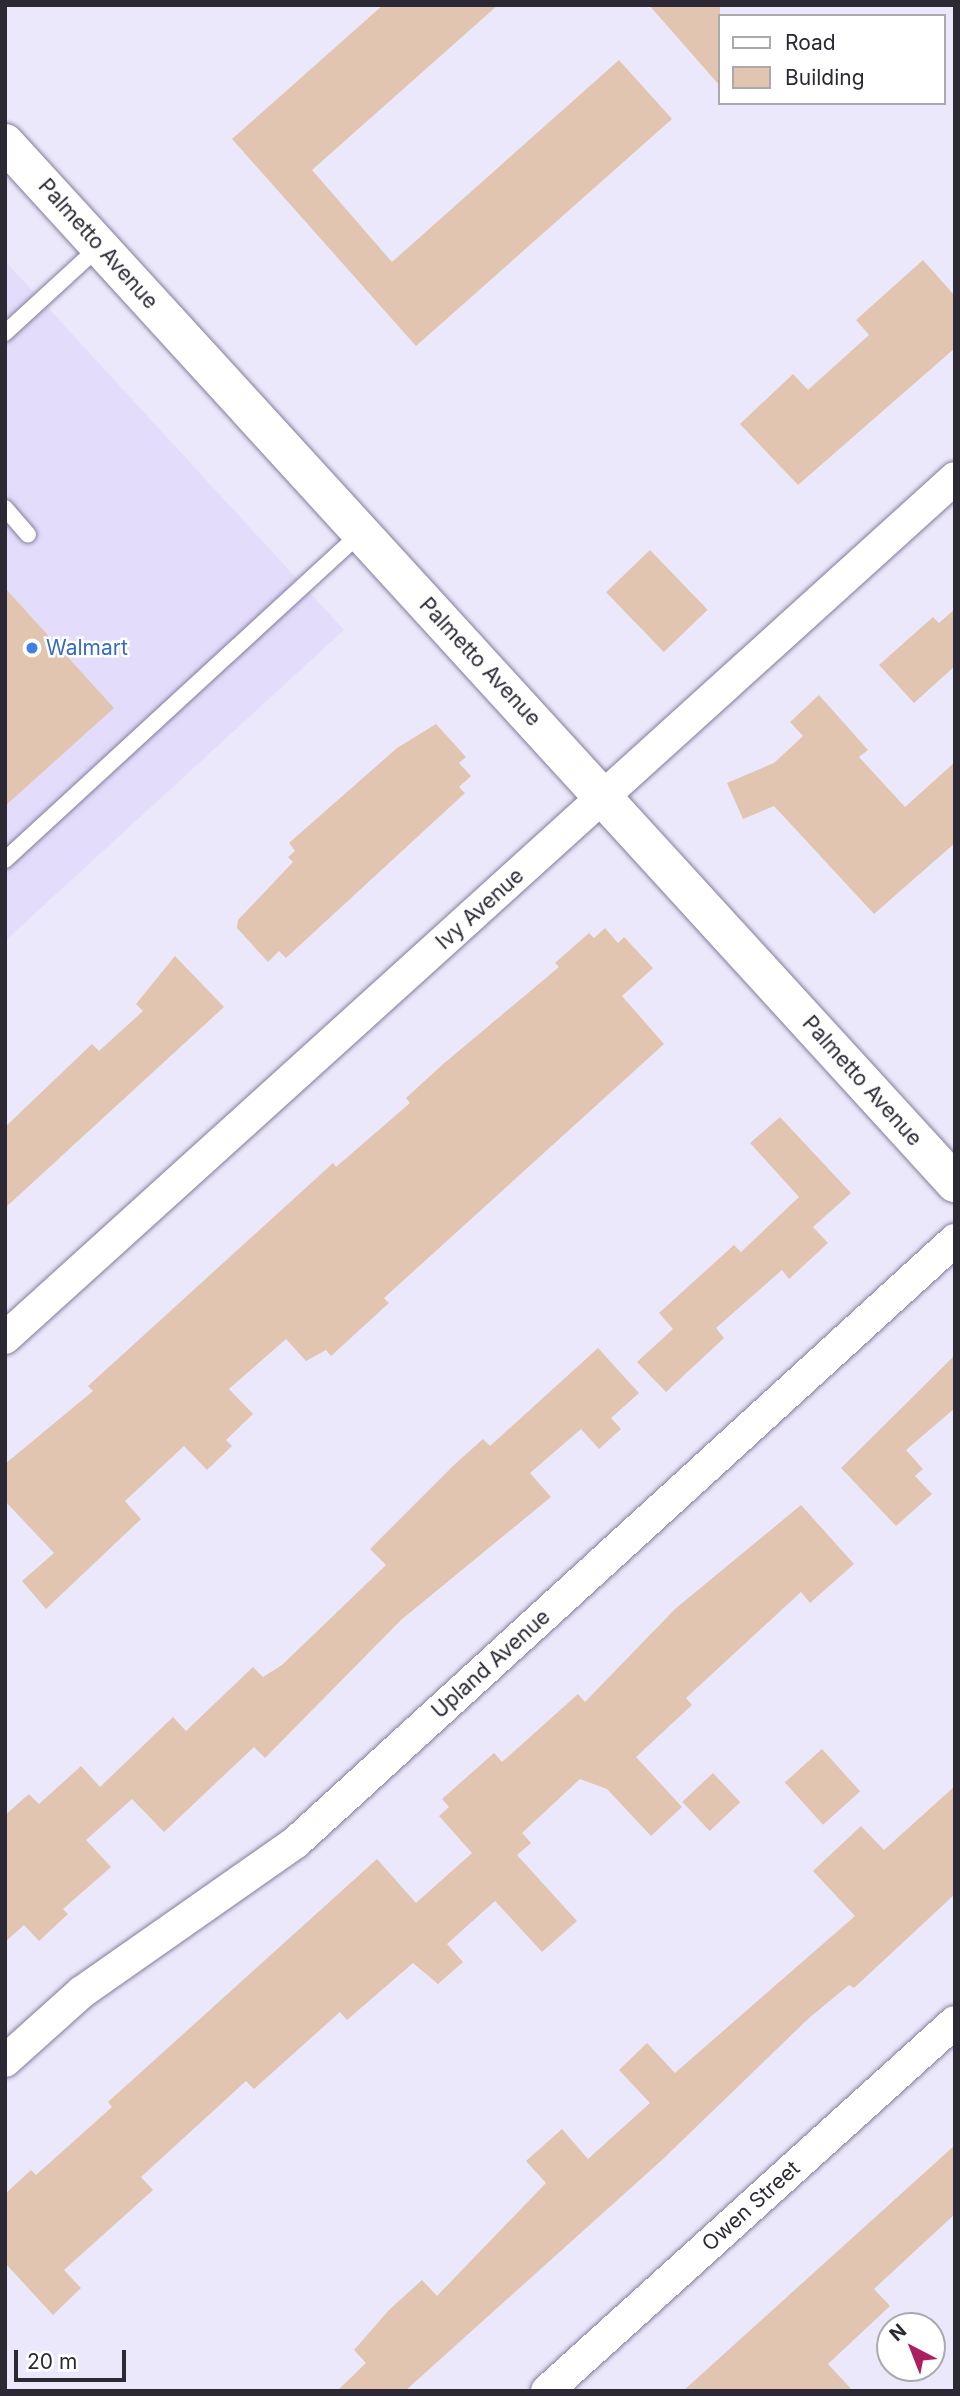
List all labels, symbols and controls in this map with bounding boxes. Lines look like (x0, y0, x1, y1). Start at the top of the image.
legend (718, 14, 946, 105)
text: Road (785, 30, 836, 55)
text: Building (785, 65, 865, 90)
street label: Palmetto Avenue (33, 174, 163, 314)
street label: Palmetto Avenue (414, 593, 546, 731)
place label: Walmart (46, 635, 128, 661)
marker: Walmart (24, 640, 40, 656)
street label: Ivy Avenue (431, 863, 529, 955)
street label: Palmetto Avenue (797, 1011, 927, 1151)
street label: Upland Avenue (427, 1604, 555, 1724)
street label: Owen Street (697, 2156, 805, 2256)
north arrow (876, 2312, 946, 2382)
text: N (885, 2319, 911, 2346)
scale bar (18, 2336, 130, 2380)
text: 20 m (27, 2349, 77, 2374)

